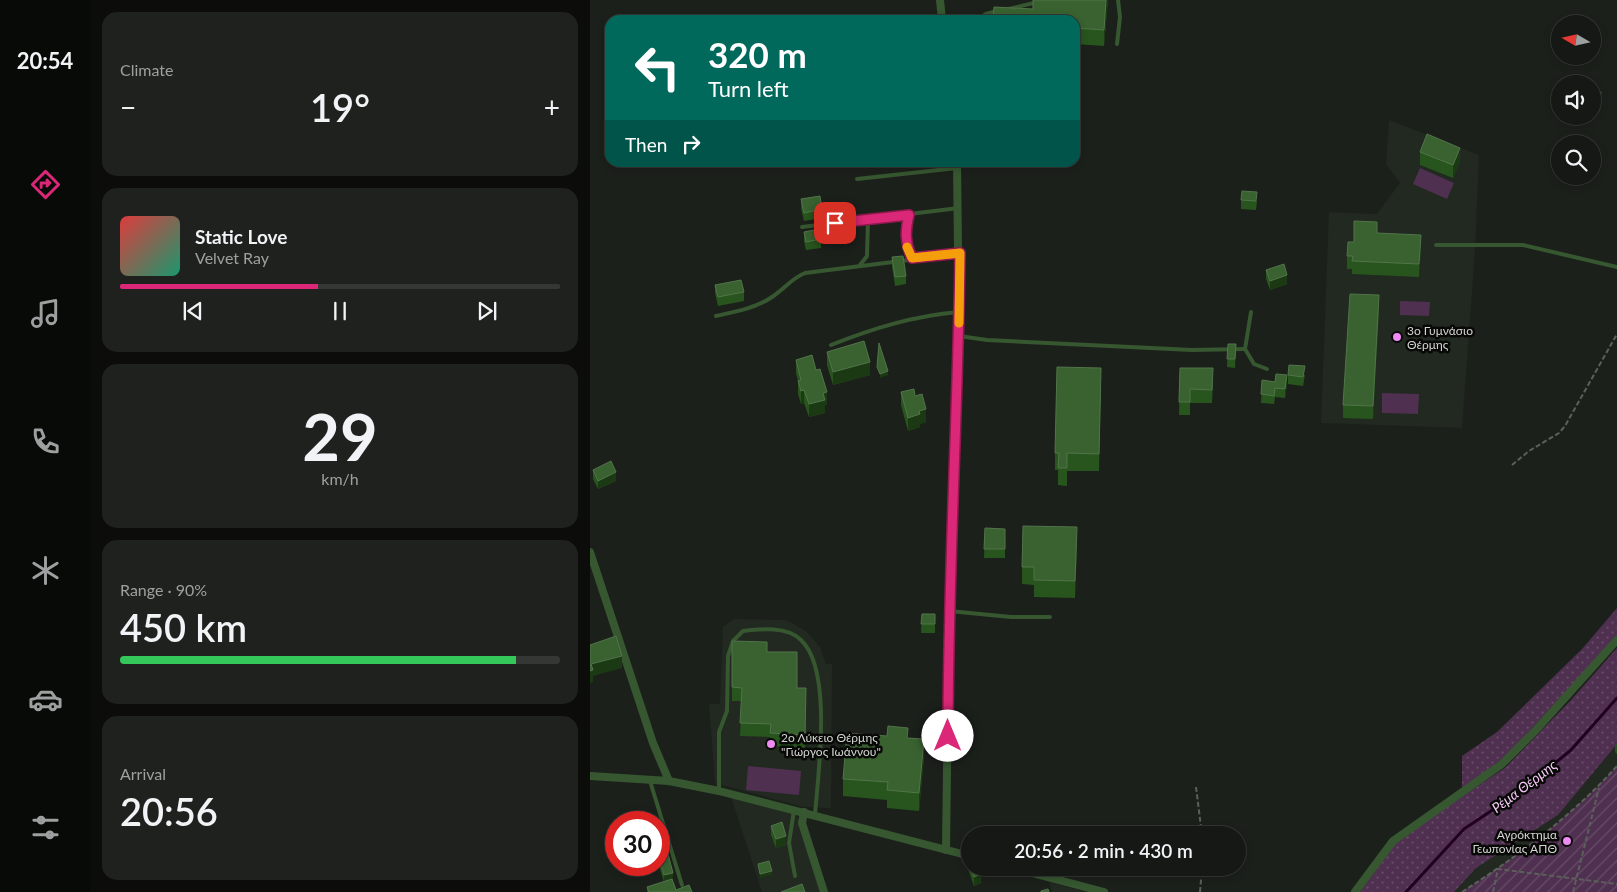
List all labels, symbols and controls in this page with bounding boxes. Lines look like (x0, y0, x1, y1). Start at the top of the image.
north arrow (1551, 15, 1601, 65)
map controls (1551, 15, 1601, 185)
text: 320 m (708, 33, 807, 75)
icon: left (625, 35, 690, 100)
text: 20:54 (17, 47, 73, 74)
text: Climate (120, 60, 173, 79)
text: Turn left (708, 75, 789, 102)
button: sound (1551, 75, 1601, 125)
text: 19° (310, 84, 370, 130)
text: − (120, 90, 136, 124)
text: + (544, 90, 560, 124)
icon: right (677, 130, 705, 158)
text: Then (625, 133, 667, 156)
button: search (1551, 135, 1601, 185)
icon: directions (28, 167, 63, 202)
pin (814, 202, 856, 244)
icon: arrive (821, 209, 849, 237)
text: Static Love (195, 225, 287, 248)
text: Velvet Ray (195, 248, 269, 267)
icon: music (28, 296, 63, 331)
icon: previous (179, 297, 207, 325)
icon: pause (326, 297, 354, 325)
icon: next (473, 297, 501, 325)
place label: 3ο Γυμνάσιο Θέρμης (1407, 323, 1473, 352)
marker: 3ο Γυμνάσιο Θέρμης (1391, 331, 1403, 343)
text: 29 (302, 397, 378, 475)
icon: phone (28, 424, 63, 459)
text: km/h (321, 469, 359, 488)
icon: climate (28, 553, 63, 588)
text: Range · 90% (120, 580, 207, 599)
text: 450 km (120, 604, 247, 650)
icon: car (28, 682, 63, 717)
position arrow (921, 709, 973, 761)
place label: 2ο Λύκειο Θέρμης "Γιώργος Ιωάννου" (781, 730, 881, 759)
marker: 2ο Λύκειο Θέρμης "Γιώργος Ιωάννου" (765, 738, 777, 750)
water label: Ρέμα Θέρμης (1488, 755, 1561, 816)
text: Arrival (120, 764, 166, 783)
text: 20:56 (120, 788, 218, 834)
icon: filters (28, 810, 63, 845)
speed limit sign: 30 (605, 811, 670, 876)
place label: Αγρόκτημα Γεωπονίας ΑΠΘ (1472, 827, 1558, 856)
marker: Αγρόκτημα Γεωπονίας ΑΠΘ (1561, 835, 1573, 847)
text: 20:56 · 2 min · 430 m (1014, 839, 1193, 862)

